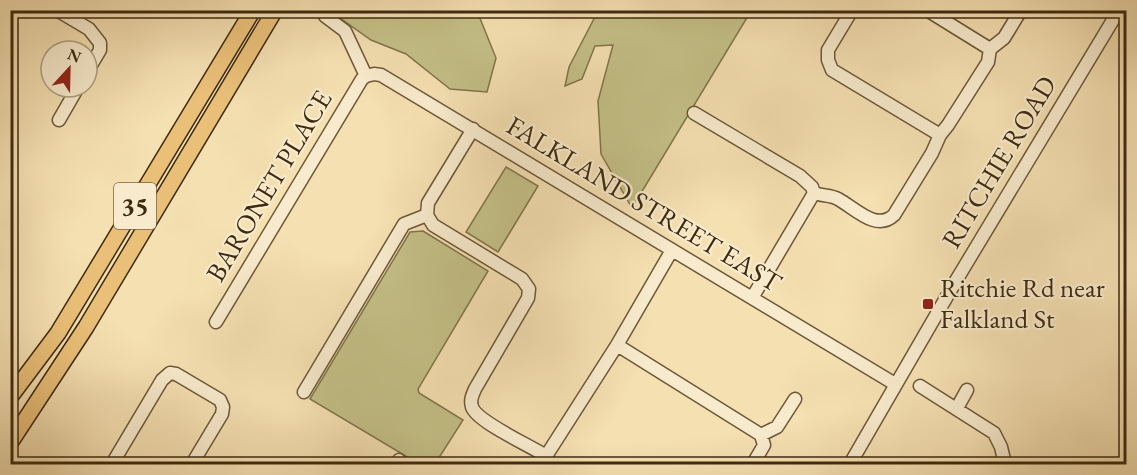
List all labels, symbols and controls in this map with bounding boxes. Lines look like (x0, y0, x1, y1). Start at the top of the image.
north arrow (39, 39, 99, 99)
text: N (64, 43, 84, 68)
street label: RITCHIE ROAD (933, 69, 1064, 254)
street label: BARONET PLACE (198, 84, 340, 288)
street label: FALKLAND STREET EAST (500, 108, 789, 300)
road number: 35 (114, 183, 156, 229)
place label: Ritchie Rd near Falkland St (940, 270, 1105, 336)
marker: Ritchie Rd near Falkland St (921, 297, 935, 311)

